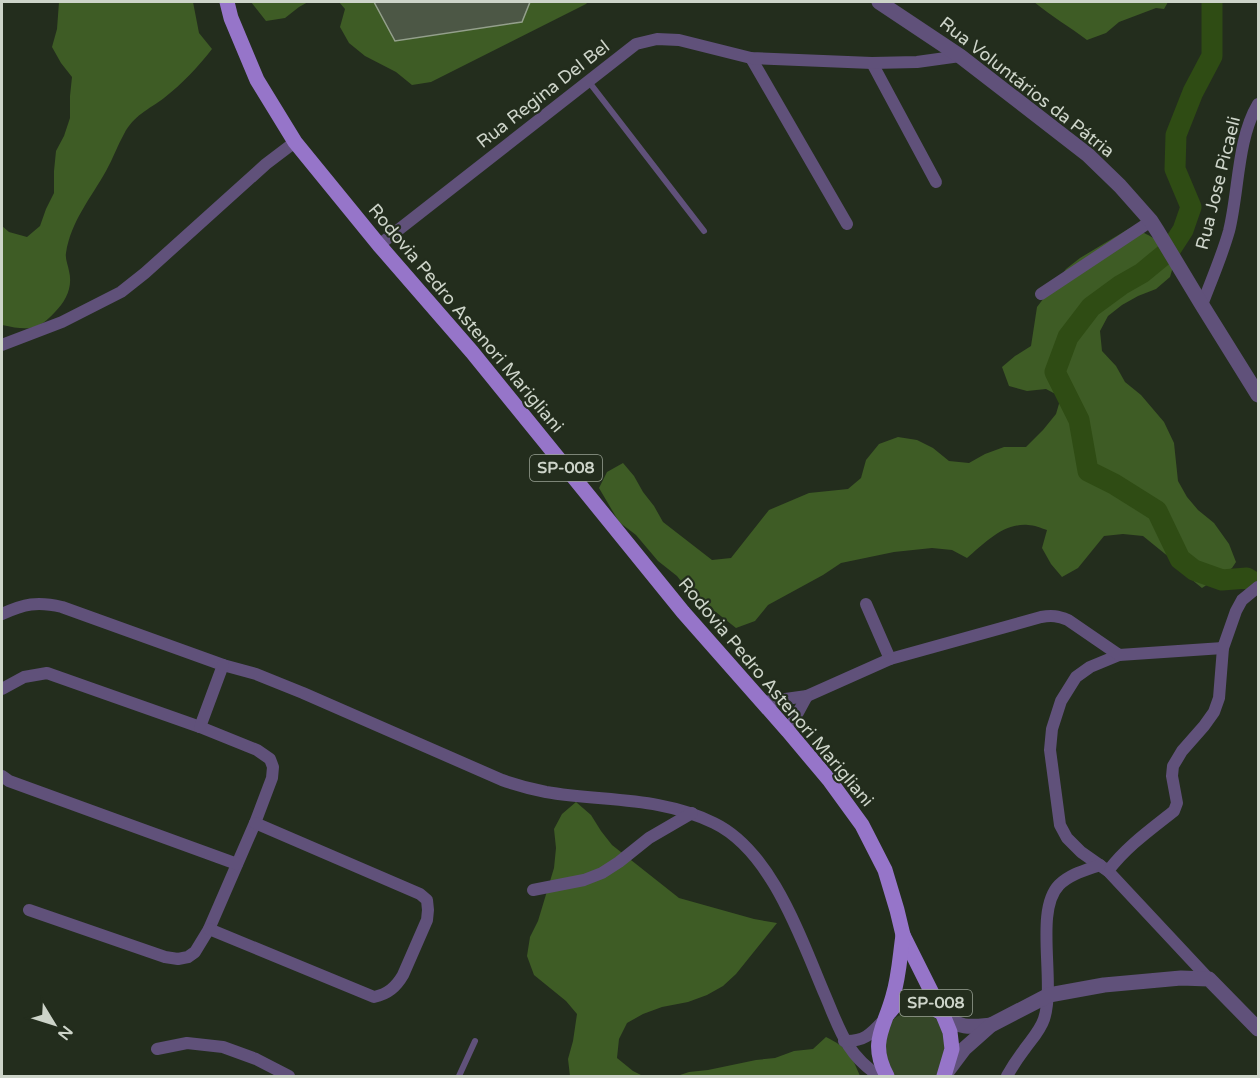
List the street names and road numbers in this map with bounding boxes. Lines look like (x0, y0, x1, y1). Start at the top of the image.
street label: Rua Voluntários da Pátria (935, 12, 1119, 162)
street label: Rua Regina Del Bel (472, 35, 614, 153)
street label: Rua Jose Picaeli (1191, 114, 1245, 252)
street label: Rodovia Pedro Astenori Marigliani (364, 199, 568, 437)
road number: SP-008 (530, 455, 602, 481)
street label: Rodovia Pedro Astenori Marigliani (674, 573, 878, 811)
road number: SP-008 (900, 990, 972, 1016)

